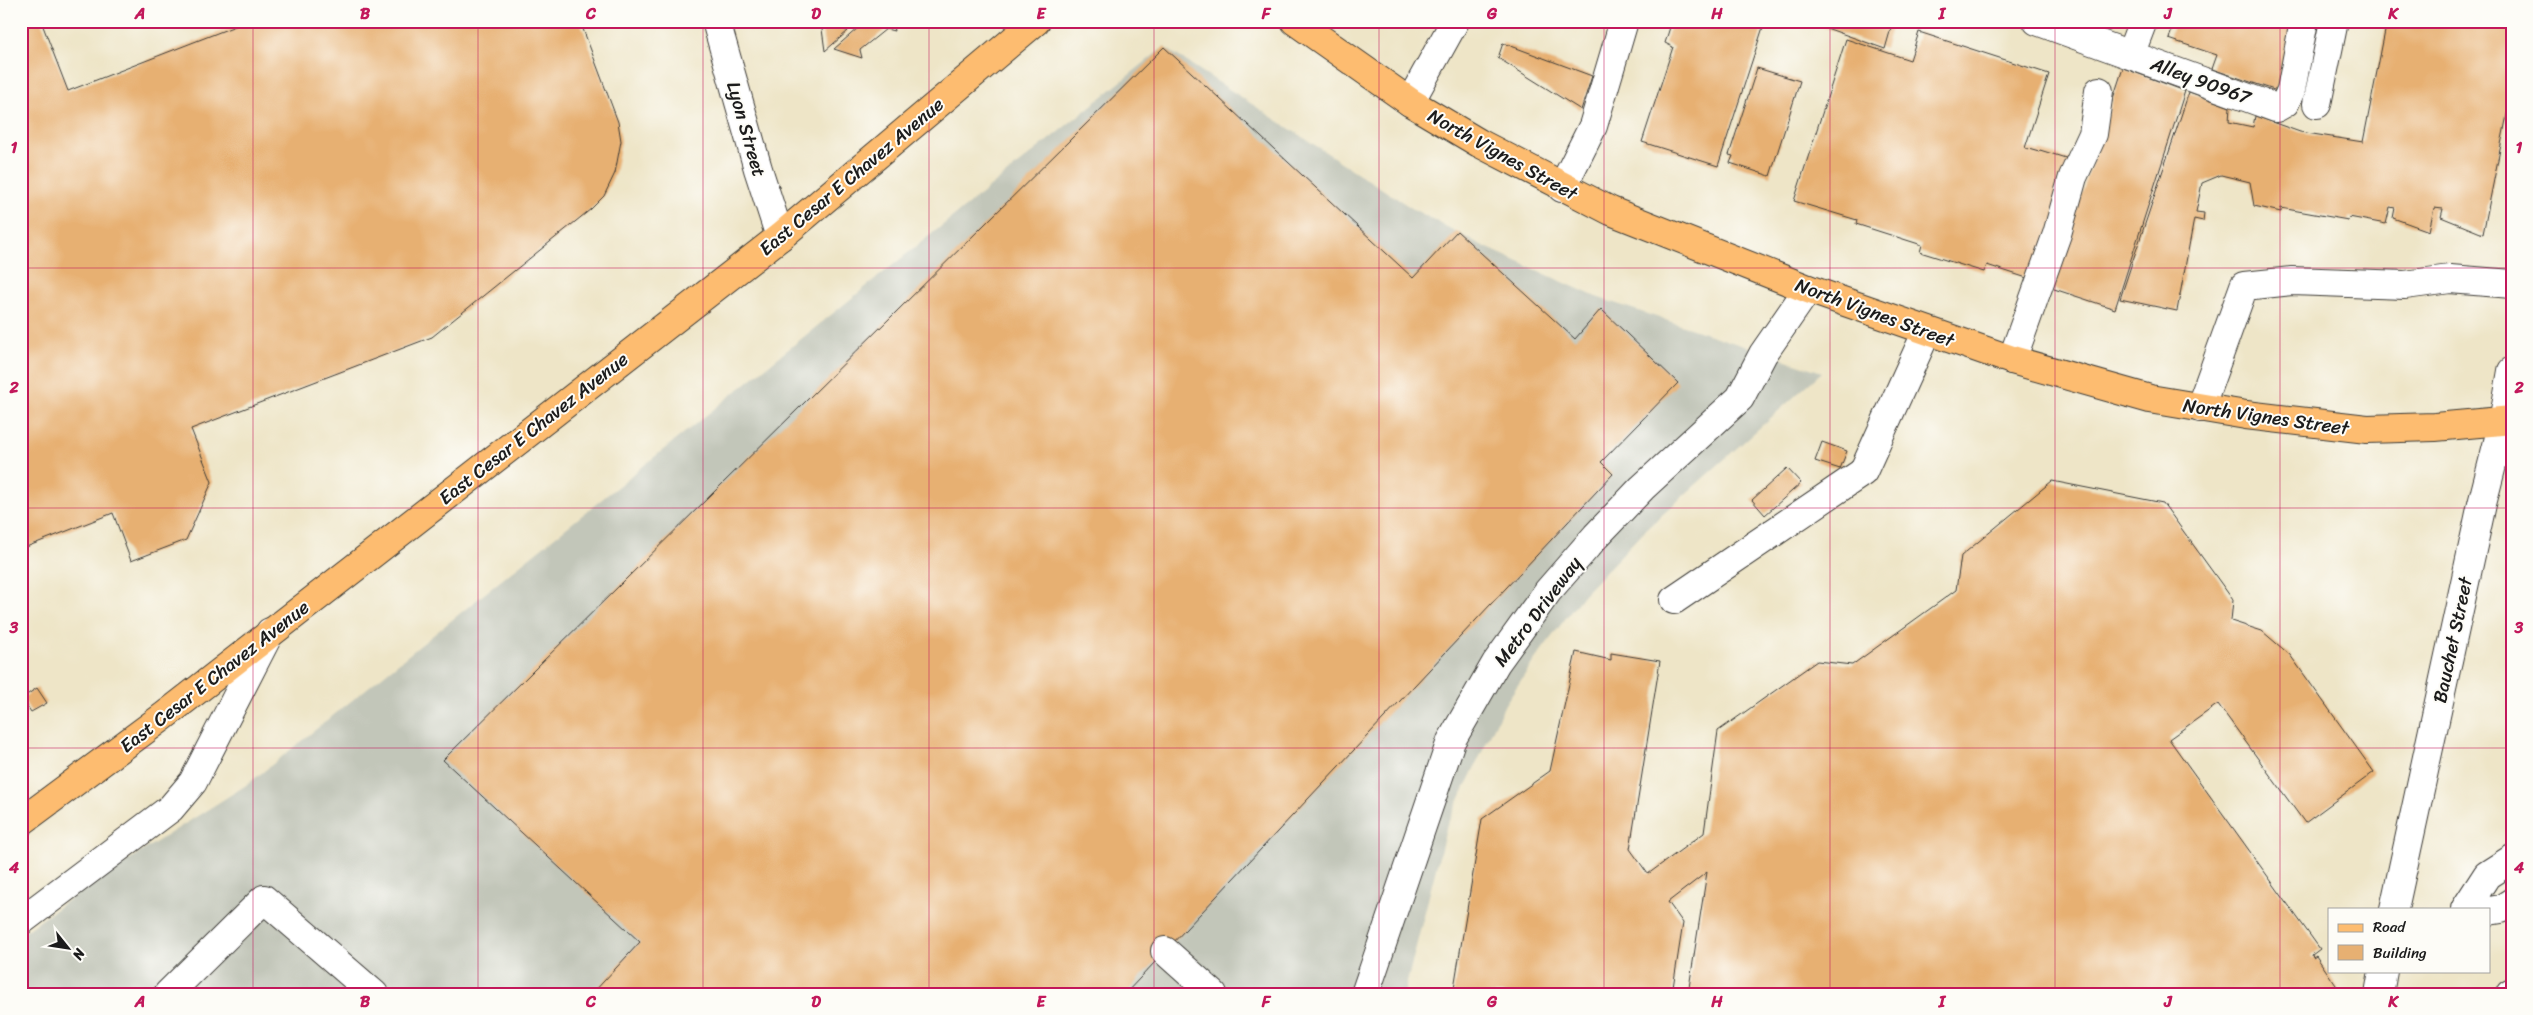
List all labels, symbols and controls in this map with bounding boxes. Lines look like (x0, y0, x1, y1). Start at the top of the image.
text: A (134, 0, 145, 28)
text: B (360, 0, 371, 28)
text: C (585, 0, 597, 28)
text: D (811, 0, 821, 28)
text: E (1037, 0, 1047, 28)
text: F (1261, 0, 1272, 28)
text: G (1486, 0, 1498, 28)
text: H (1710, 0, 1723, 28)
text: I (1938, 0, 1947, 28)
text: J (2163, 0, 2173, 28)
text: K (2387, 0, 2399, 28)
street label: Alley 90967 (2145, 47, 2257, 114)
street label: Lyon Street (717, 77, 776, 181)
street label: East Cesar E Chavez Avenue (751, 88, 952, 264)
street label: North Vignes Street (1422, 99, 1585, 210)
text: 1 (11, 133, 18, 162)
text: 1 (2516, 133, 2523, 162)
street label: North Vignes Street (1791, 268, 1960, 357)
street label: East Cesar E Chavez Avenue (431, 343, 636, 513)
text: 2 (8, 373, 19, 402)
text: 2 (2513, 373, 2524, 402)
street label: North Vignes Street (2181, 389, 2352, 445)
street label: Metro Driveway (1485, 549, 1590, 674)
street label: Bauchet Street (2423, 573, 2482, 706)
street label: East Cesar E Chavez Avenue (112, 591, 317, 761)
text: 3 (9, 613, 19, 642)
text: 3 (2514, 613, 2524, 642)
text: 4 (8, 853, 19, 882)
text: 4 (2513, 853, 2524, 882)
legend (2328, 908, 2490, 972)
text: Road (2373, 914, 2406, 940)
north arrow (42, 922, 92, 972)
text: Building (2373, 940, 2427, 966)
text: N (65, 943, 93, 965)
text: A (134, 987, 145, 1015)
text: B (360, 987, 371, 1015)
text: C (585, 987, 597, 1015)
text: D (811, 987, 821, 1015)
text: E (1037, 987, 1047, 1015)
text: F (1261, 987, 1272, 1015)
text: G (1486, 987, 1498, 1015)
text: H (1710, 987, 1723, 1015)
text: I (1938, 987, 1947, 1015)
text: J (2163, 987, 2173, 1015)
text: K (2387, 987, 2399, 1015)

